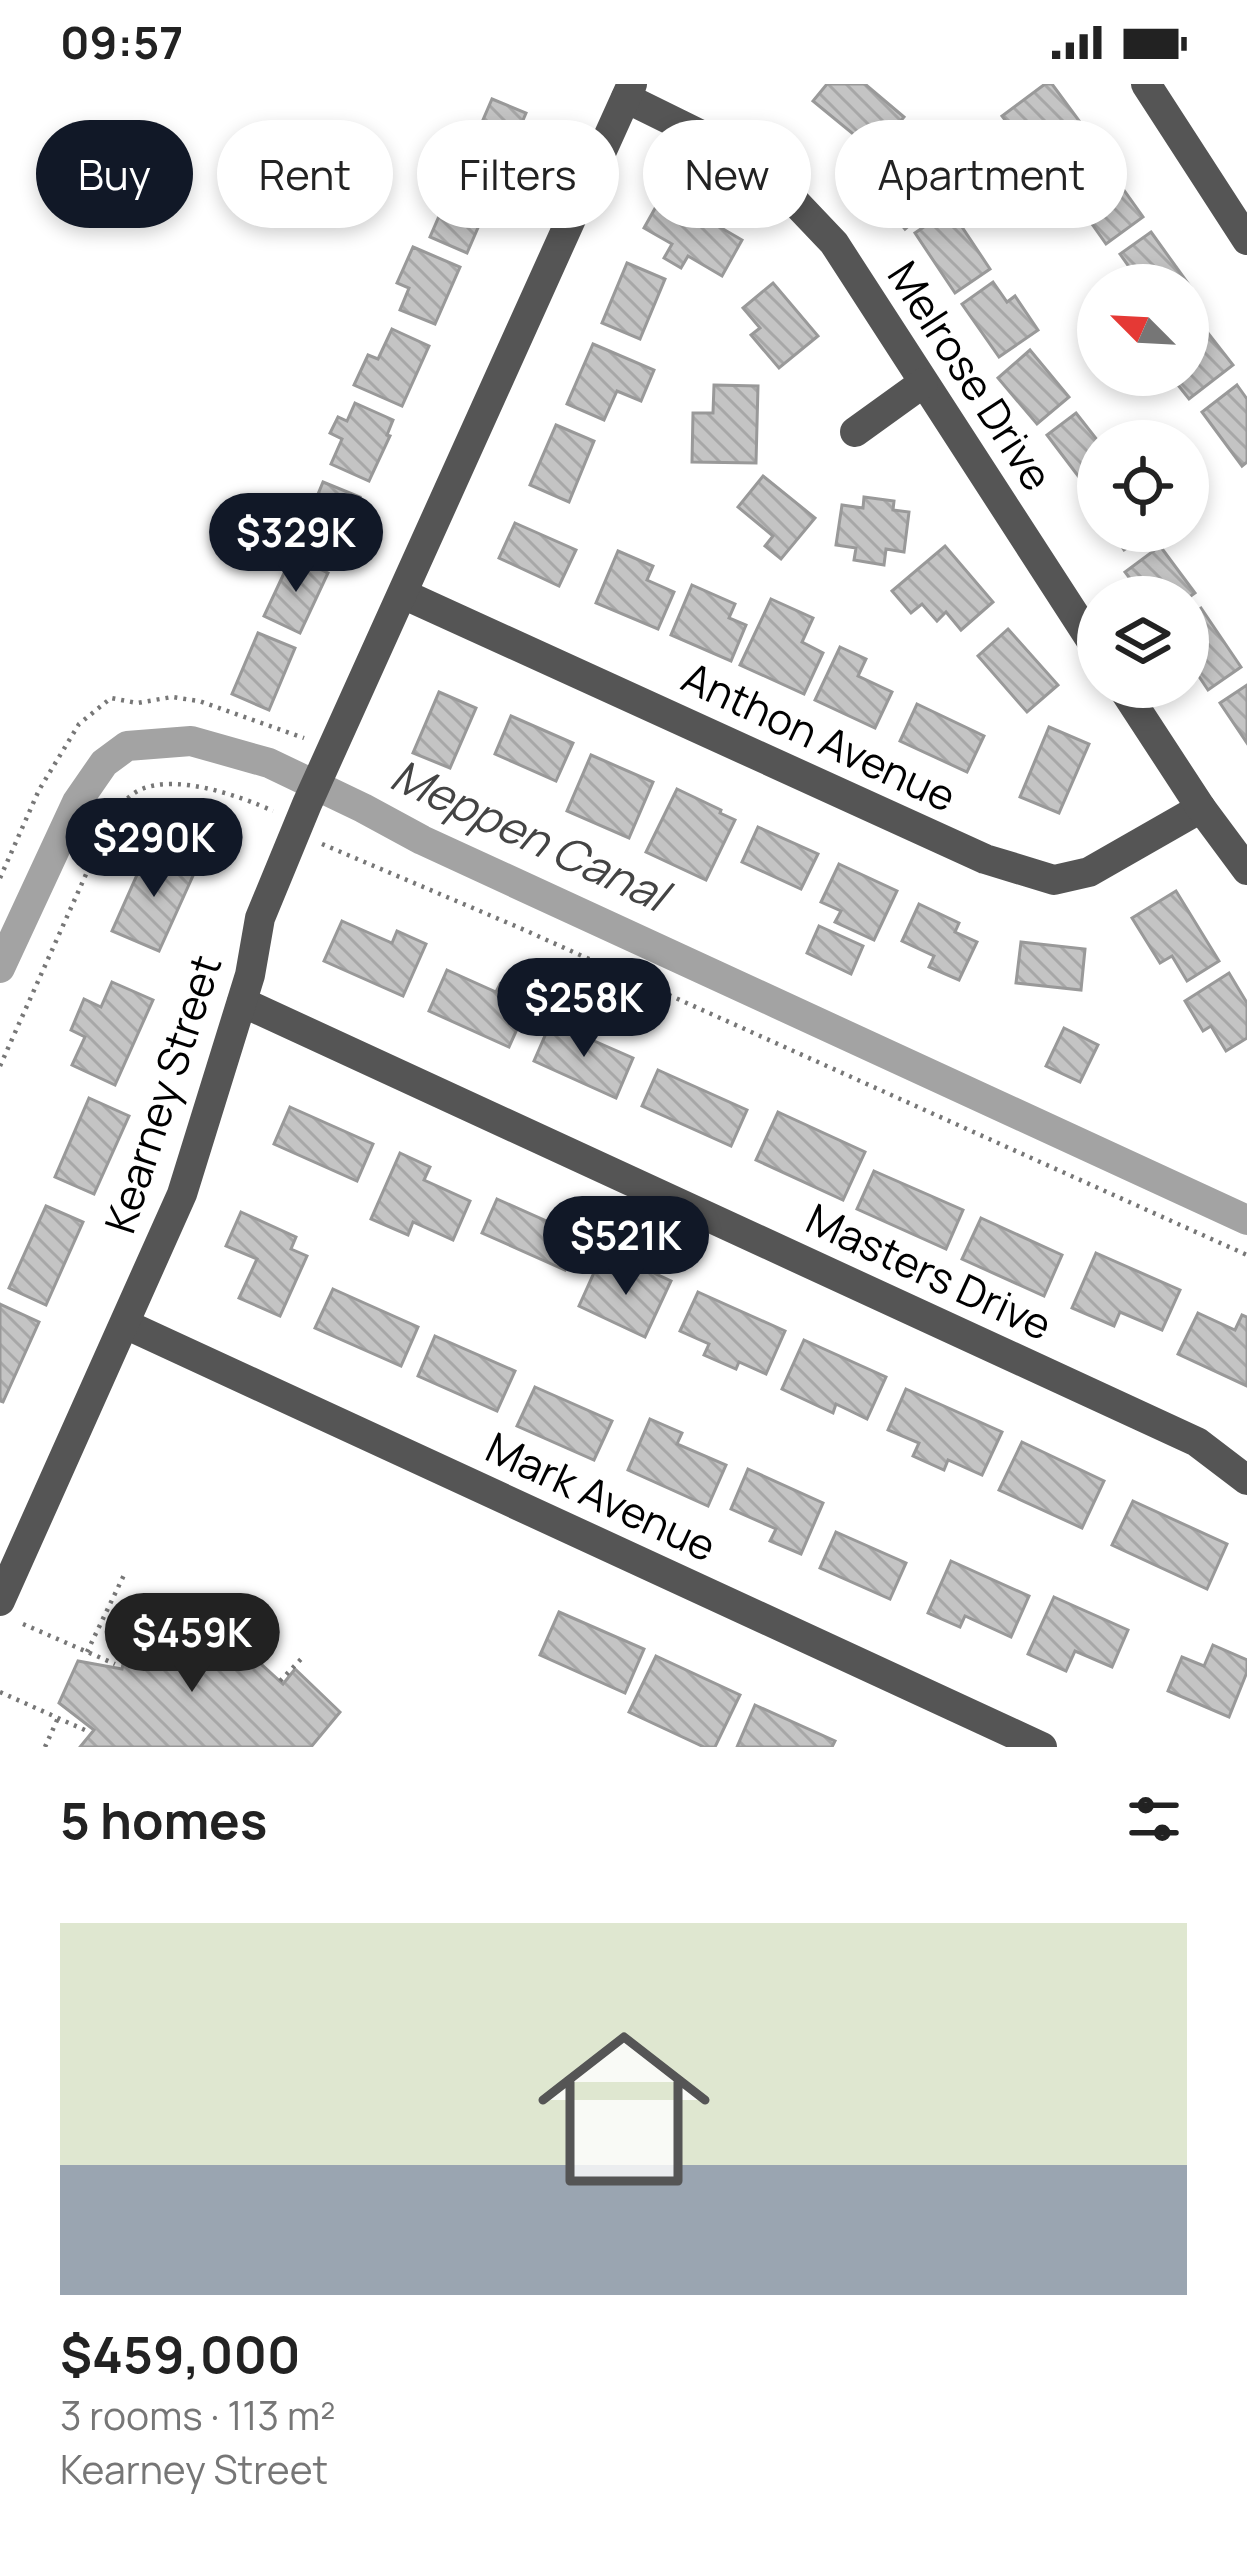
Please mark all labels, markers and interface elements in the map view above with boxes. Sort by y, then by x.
text: 09:57 [60,11,183,73]
chip: Buy [36,120,193,228]
chip: Rent [217,120,393,228]
chip: Filters [417,120,619,228]
chip: New [643,120,811,228]
chip: Apartment [835,120,1127,228]
street label: Melrose Drive [875,250,1067,501]
north arrow [1077,264,1209,396]
map controls [1077,264,1209,708]
button: locate [1077,420,1209,552]
pin: $329K [212,493,380,595]
text: $329K [236,505,356,559]
button: layers [1077,576,1209,708]
street label: Anthon Avenue [673,647,966,825]
water label: Meppen Canal [381,743,682,927]
pin: $290K [70,798,238,900]
text: $290K [93,810,215,864]
street label: Kearney Street [90,947,234,1240]
pin: $258K [500,958,668,1060]
text: $258K [524,970,644,1024]
street label: Masters Drive [797,1189,1061,1353]
pin: $521K [542,1196,710,1298]
text: $521K [570,1208,682,1262]
street label: Mark Avenue [477,1418,726,1575]
pin: $459K [108,1593,276,1695]
text: $459K [132,1605,252,1659]
text: 5 homes [60,1785,267,1854]
icon: filters [1121,1786,1187,1852]
icon: home [516,2001,732,2217]
text: $459,000 [60,2319,301,2388]
text: 3 rooms · 113 m² [60,2388,336,2442]
text: Kearney Street [60,2442,328,2496]

